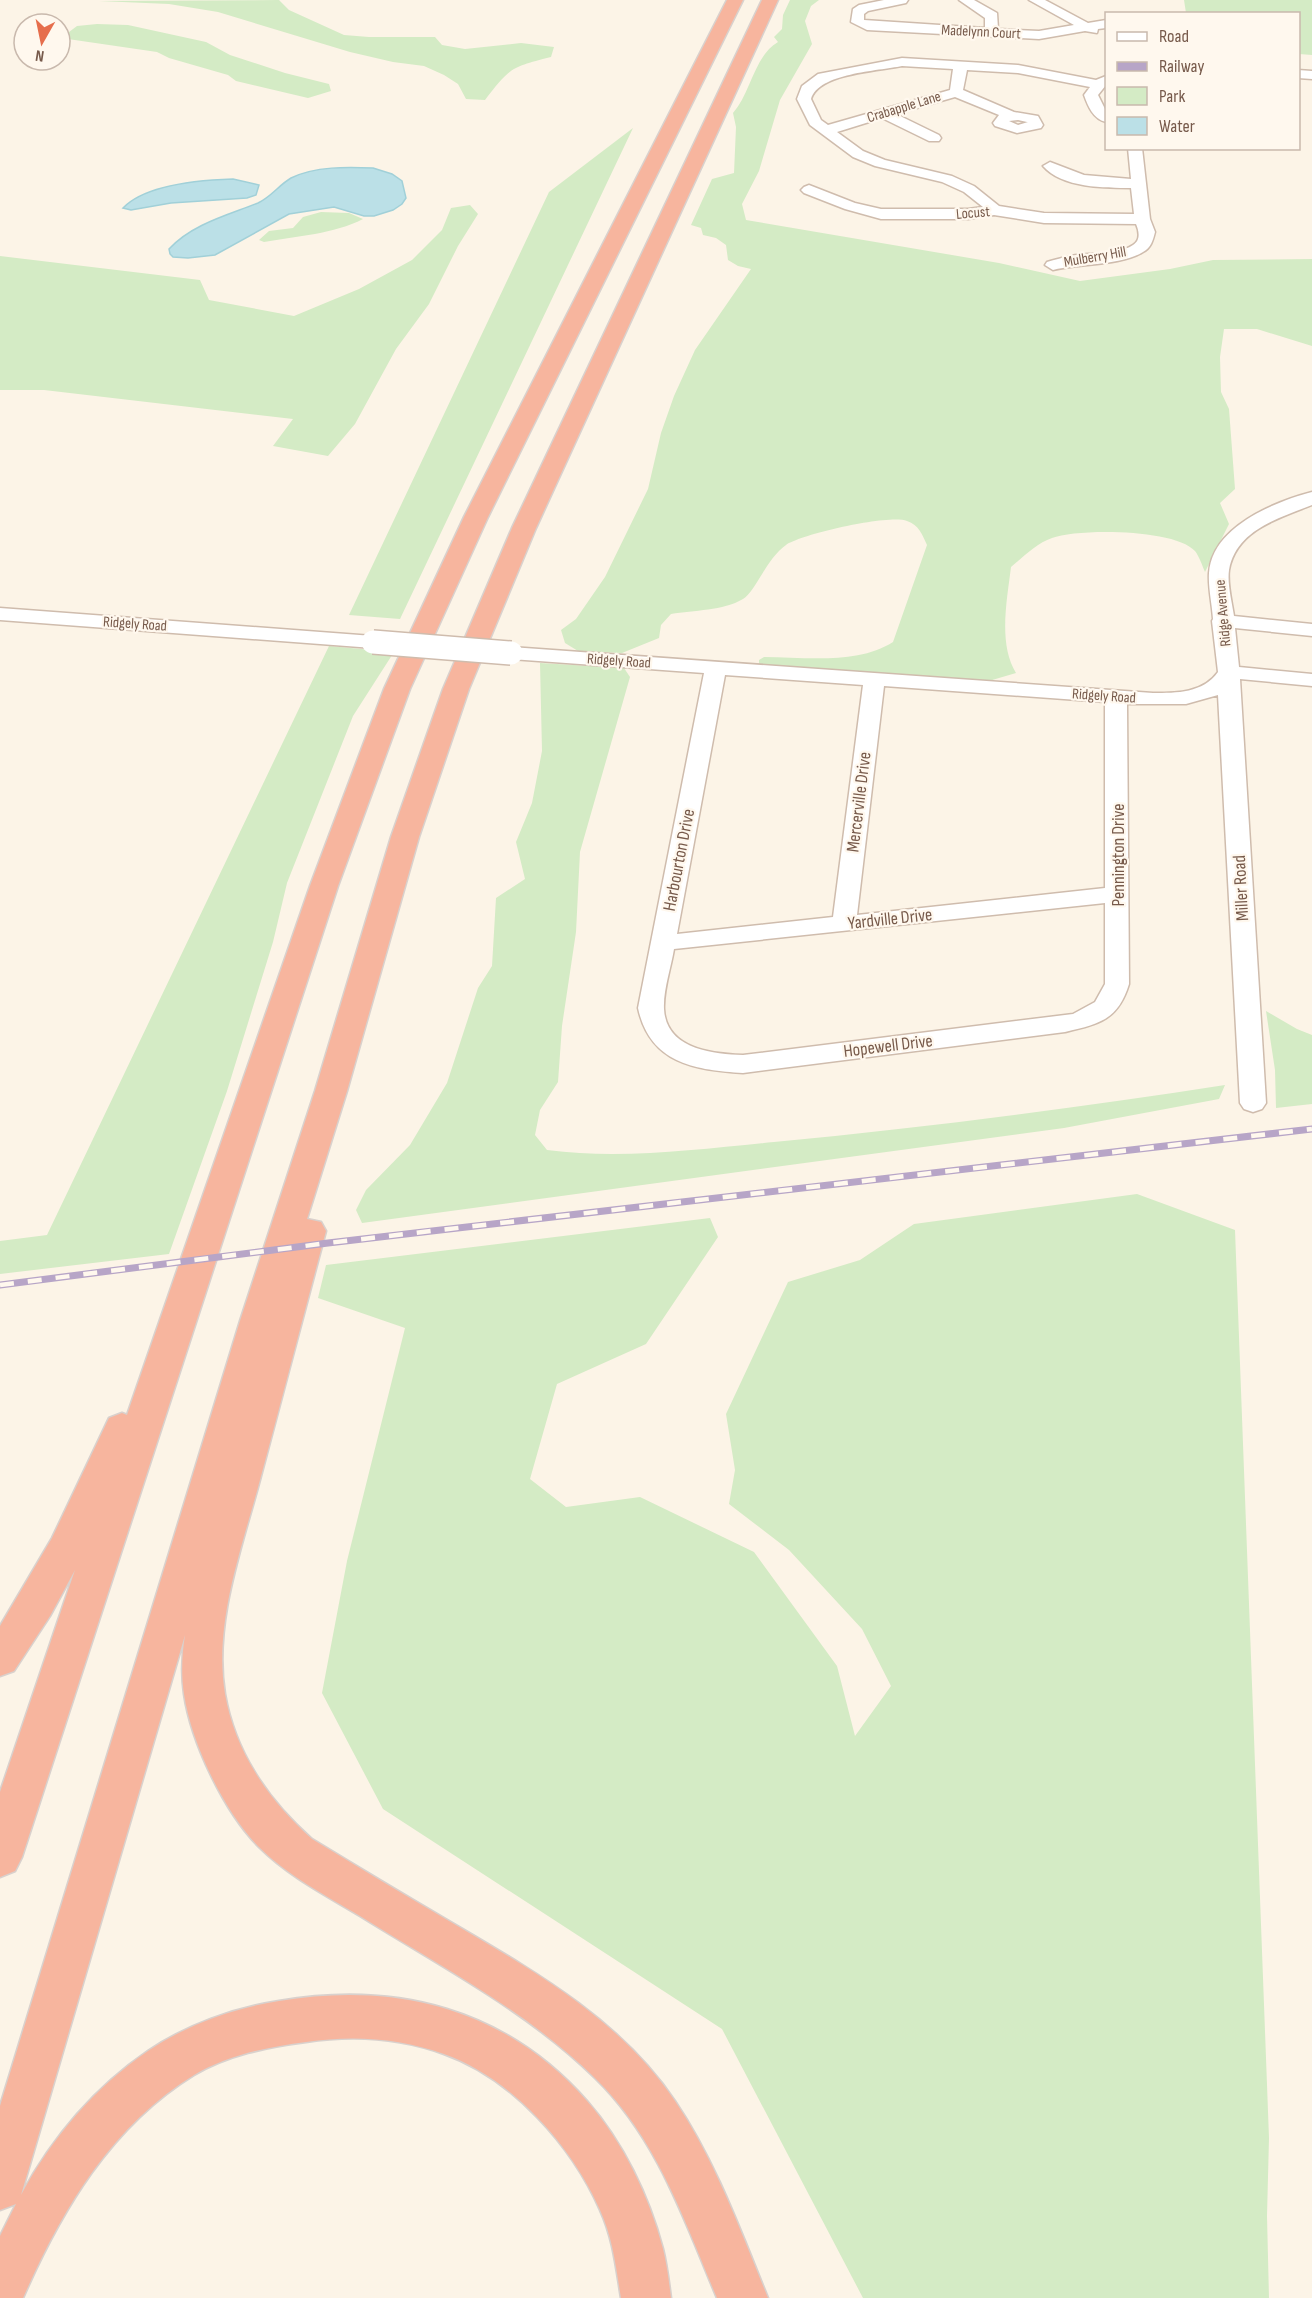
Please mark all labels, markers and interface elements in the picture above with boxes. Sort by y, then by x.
north arrow [12,12,72,72]
legend [1105,12,1300,150]
street label: Madelynn Court [941,20,1022,44]
text: Road [1159,26,1189,47]
text: N [34,45,46,65]
text: Railway [1159,56,1204,77]
text: Park [1159,86,1185,107]
street label: Crabapple Lane [865,87,943,127]
text: Water [1159,116,1195,137]
street label: Locust [955,202,991,224]
street label: Mulberry Hill [1062,242,1128,272]
street label: Ridge Avenue [1211,579,1235,647]
street label: Ridgely Road [102,612,168,636]
street label: Ridgely Road [586,649,652,673]
street label: Ridgely Road [1071,684,1137,708]
street label: Mercerville Drive [842,751,876,853]
street label: Pennington Drive [1108,803,1129,907]
street label: Harbourton Drive [659,807,699,913]
street label: Miller Road [1229,854,1253,922]
street label: Yardville Drive [847,904,933,934]
street label: Hopewell Drive [842,1030,934,1062]

